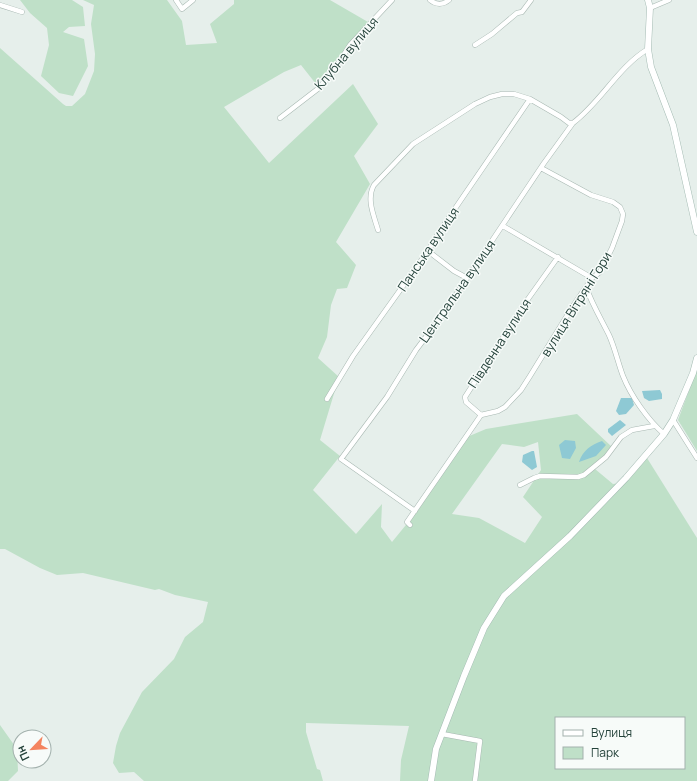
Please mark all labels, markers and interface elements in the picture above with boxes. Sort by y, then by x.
street label: Клубна вулиця [310,13,382,93]
street label: Панська вулиця [393,203,463,295]
street label: Центральна вулиця [415,236,499,346]
street label: вулиця Вітряні Гори [536,248,616,360]
street label: Південна вулиця [463,295,535,391]
legend [555,717,685,769]
text: Вулиця [591,724,632,741]
north arrow [12,729,52,769]
text: Пн [12,743,32,763]
text: Парк [591,744,620,761]

